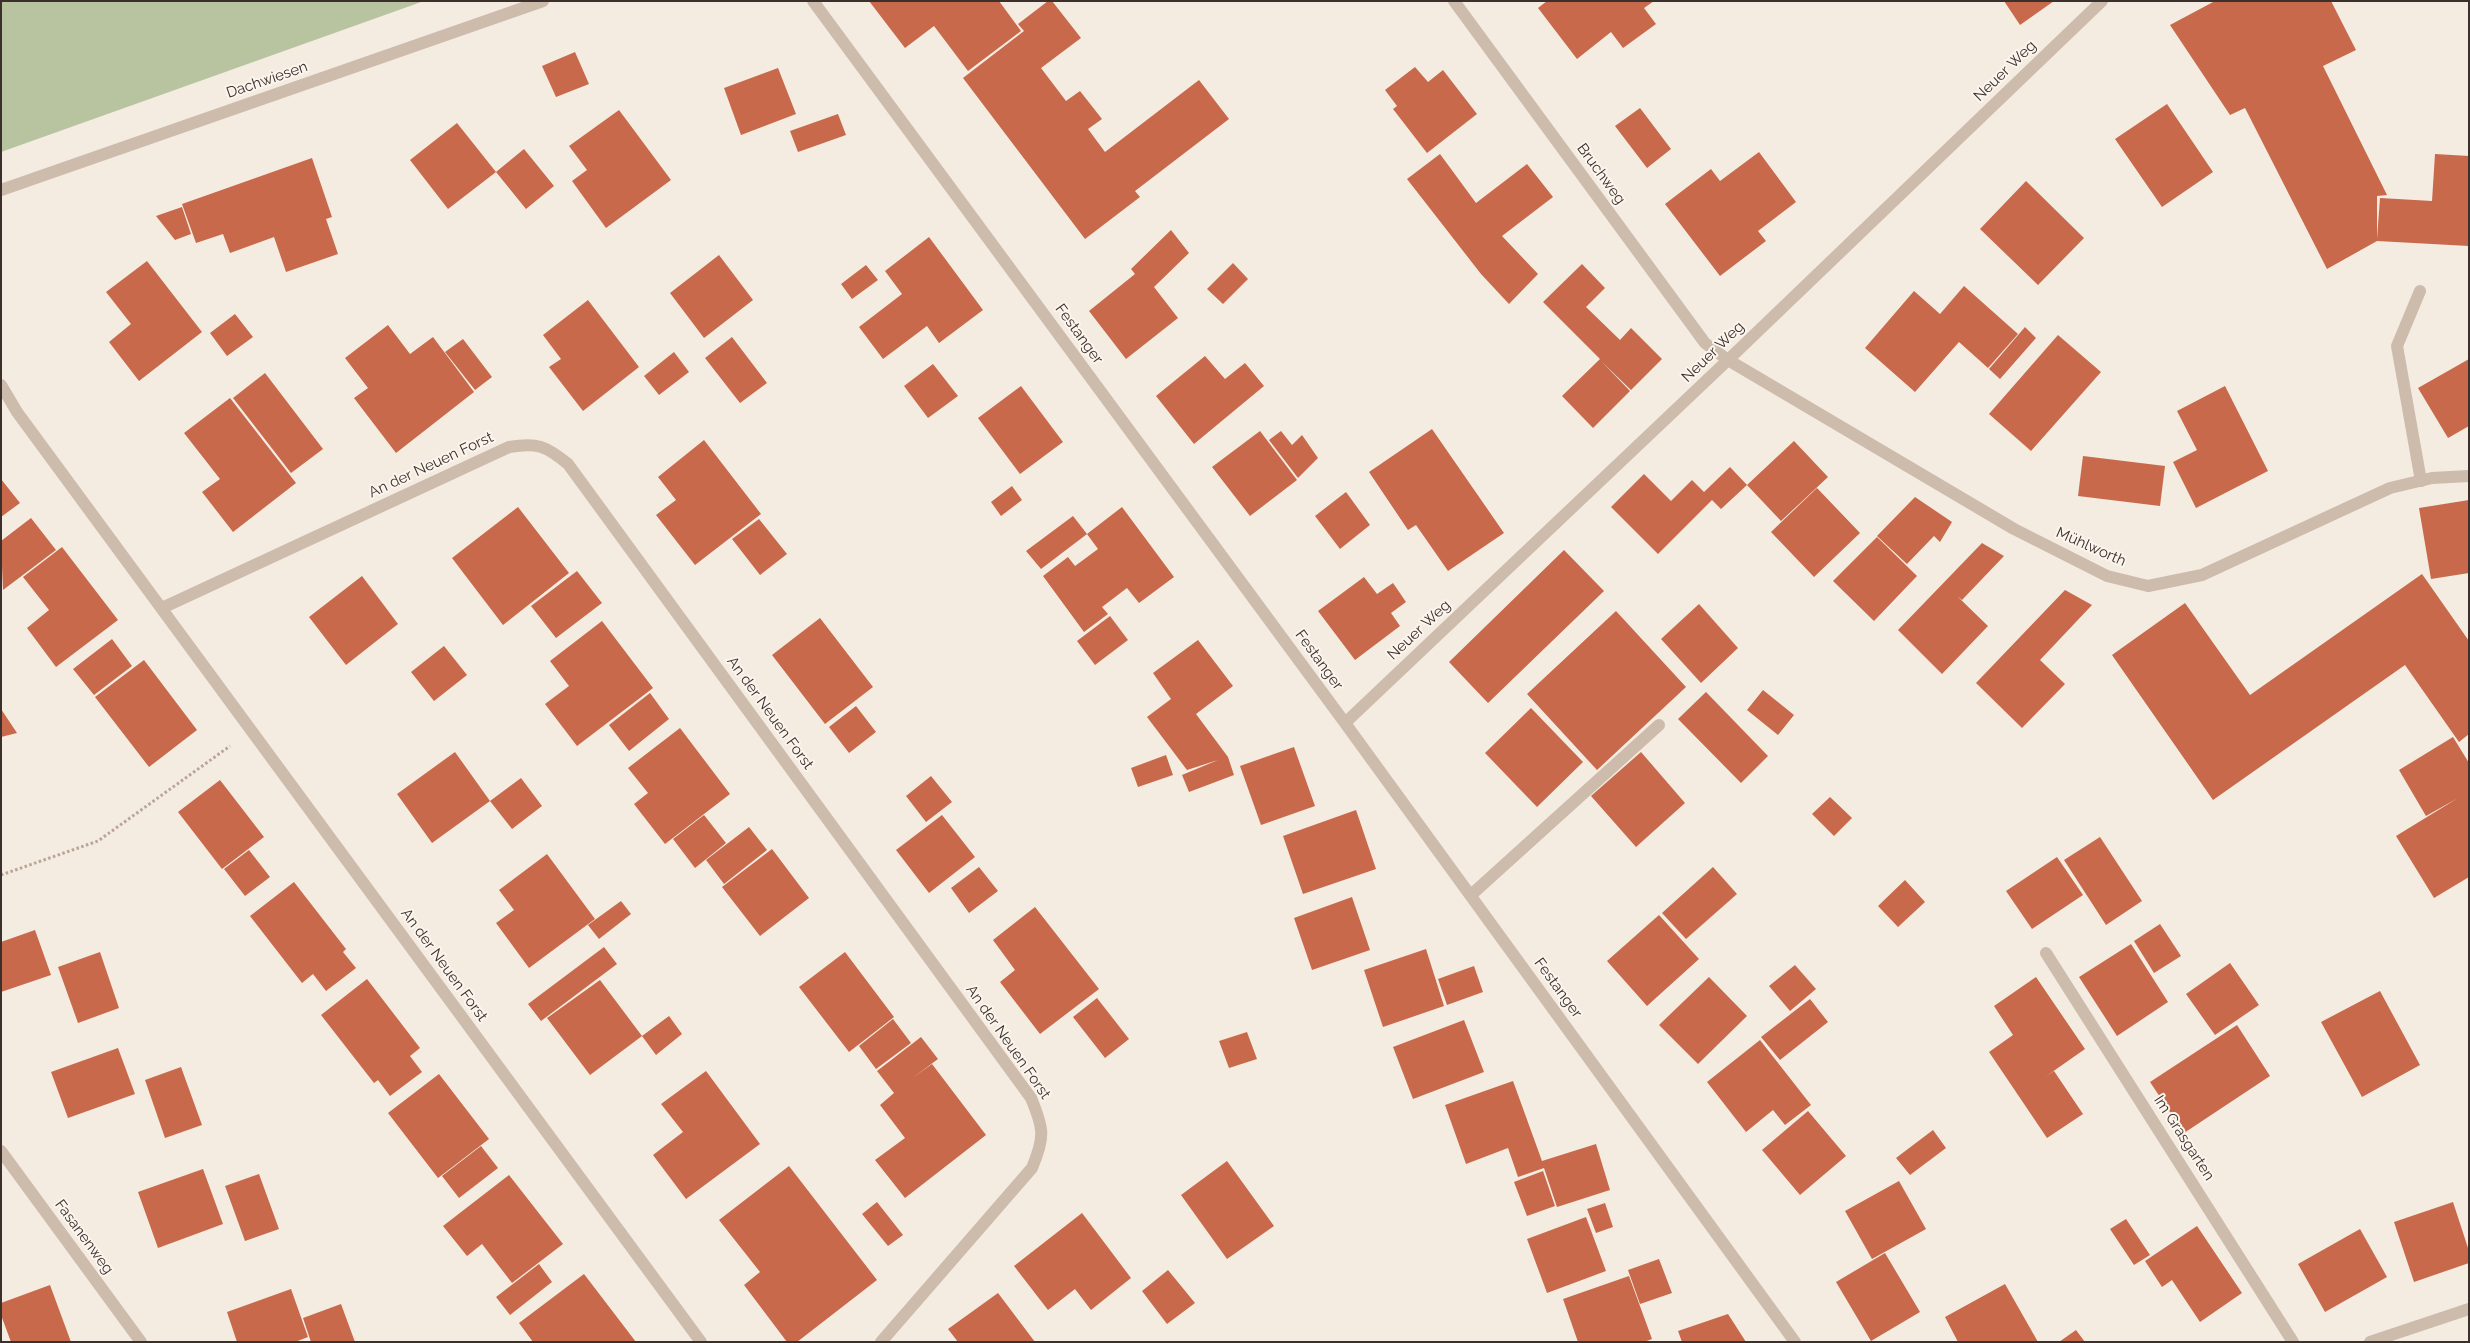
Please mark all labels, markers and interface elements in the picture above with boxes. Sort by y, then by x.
street label: Neuer Weg [1970,37,2040,105]
street label: Dachwiesen [224,58,310,102]
street label: Bruchweg [1573,140,1629,208]
street label: Festanger [1051,301,1107,367]
street label: Neuer Weg [1678,318,1748,386]
street label: An der Neuen Forst [366,428,496,502]
street label: Mühlworth [2053,524,2129,570]
street label: Neuer Weg [1384,596,1454,664]
street label: Festanger [1291,627,1347,693]
street label: An der Neuen Forst [723,653,817,773]
street label: An der Neuen Forst [397,905,491,1025]
street label: Festanger [1530,955,1586,1021]
street label: An der Neuen Forst [962,981,1054,1103]
street label: Im Grasgarten [2150,1092,2218,1184]
street label: Fasanenweg [51,1196,117,1278]

